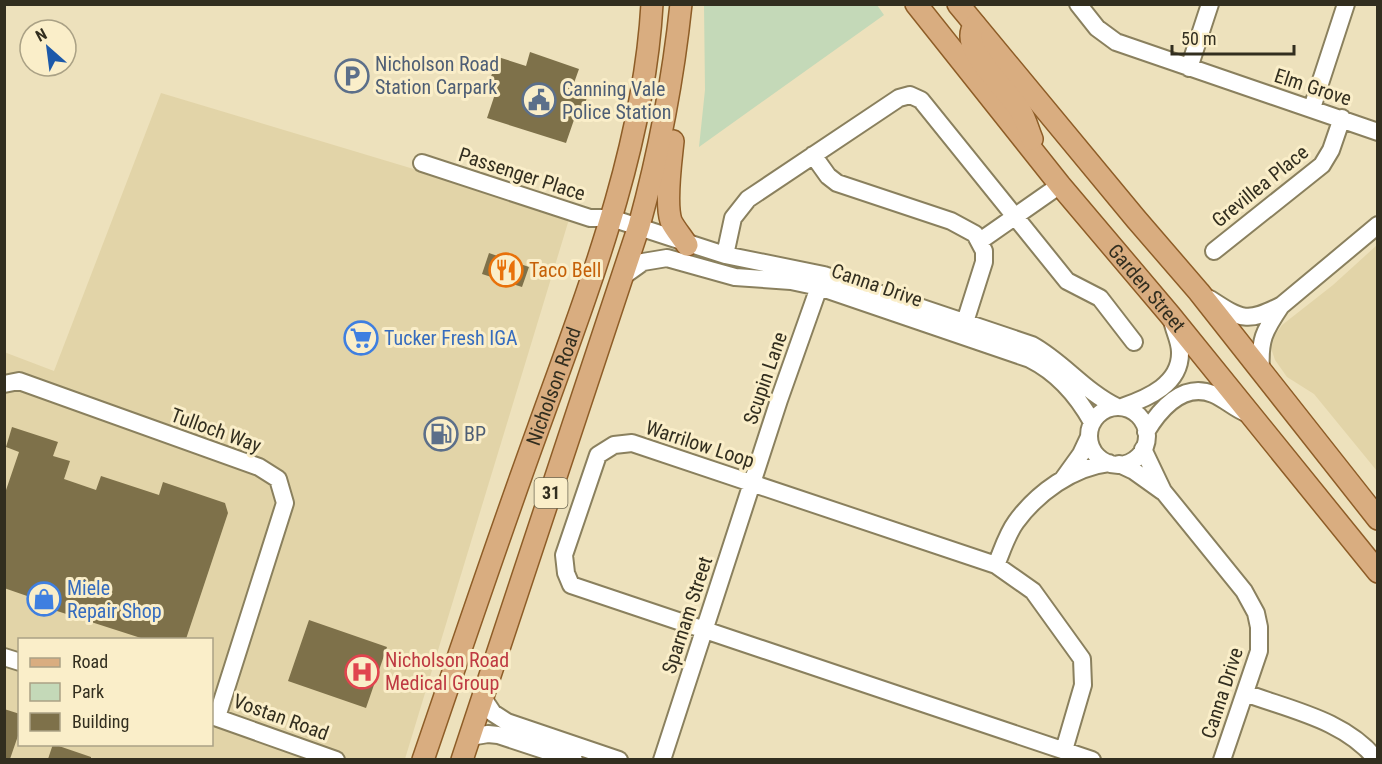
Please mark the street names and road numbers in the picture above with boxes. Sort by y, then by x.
street label: Elm Grove [1271,63,1355,111]
street label: Grevillea Place [1207,140,1313,232]
street label: Passenger Place [456,142,588,206]
street label: Garden Street [1103,239,1191,337]
street label: Canna Drive [828,258,926,312]
street label: Nicholson Road [521,324,586,449]
street label: Scupin Lane [738,329,792,427]
street label: Tulloch Way [167,403,265,457]
street label: Warrilow Loop [643,415,757,473]
road number: 31 [534,478,568,508]
street label: Sparnam Street [657,553,717,677]
street label: Canna Drive [1196,644,1248,742]
street label: Vostan Road [230,689,332,745]

